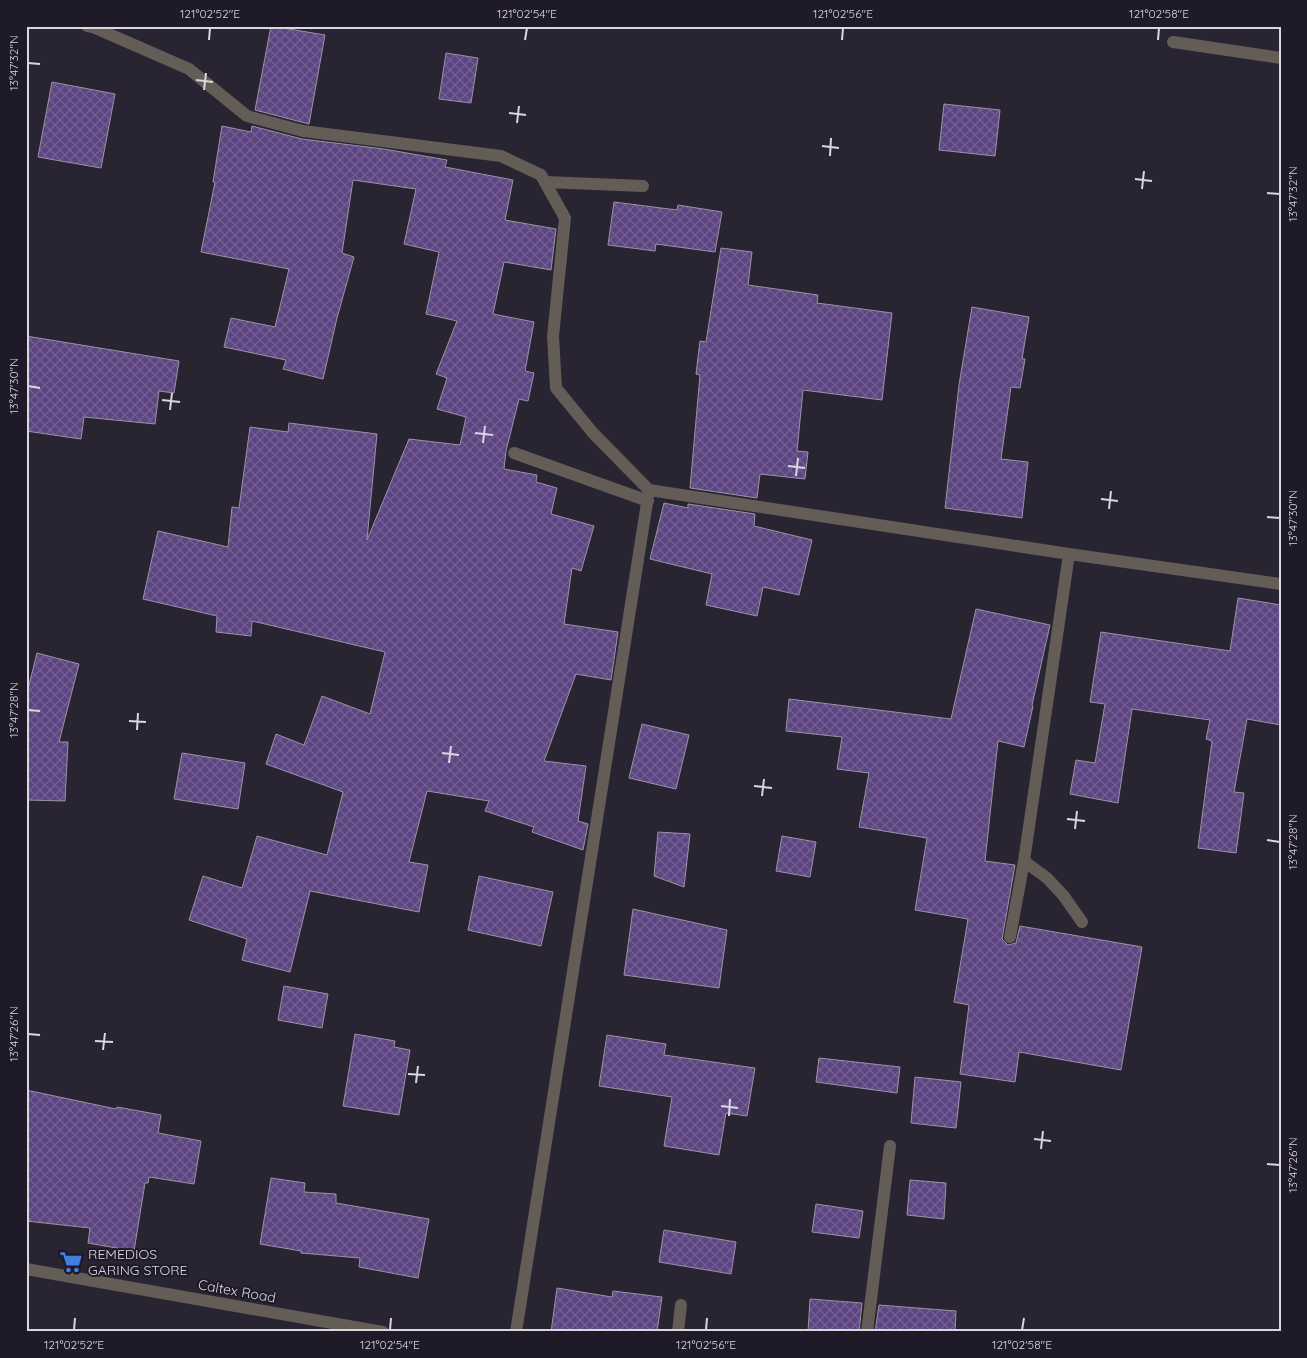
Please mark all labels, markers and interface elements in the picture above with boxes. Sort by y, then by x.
text: 121°02'52"E [180,6,240,21]
text: 121°02'54"E [497,6,557,21]
text: 121°02'56"E [813,6,873,21]
text: 121°02'58"E [1129,6,1189,21]
text: 13°47'32"N [6,35,21,91]
text: 13°47'32"N [1285,166,1300,222]
text: 13°47'30"N [6,358,21,414]
text: 13°47'30"N [1285,490,1300,546]
text: 13°47'28"N [6,682,21,738]
text: 13°47'28"N [1285,814,1300,870]
text: 13°47'26"N [6,1006,21,1062]
text: 13°47'26"N [1285,1137,1300,1193]
place label: REMEDIOS GARING STORE [88,1245,188,1279]
supermarket icon: REMEDIOS GARING STORE [58,1249,84,1275]
street label: Caltex Road [197,1275,277,1307]
text: 121°02'52"E [44,1337,104,1352]
text: 121°02'54"E [360,1337,420,1352]
text: 121°02'56"E [676,1337,736,1352]
text: 121°02'58"E [992,1337,1052,1352]

